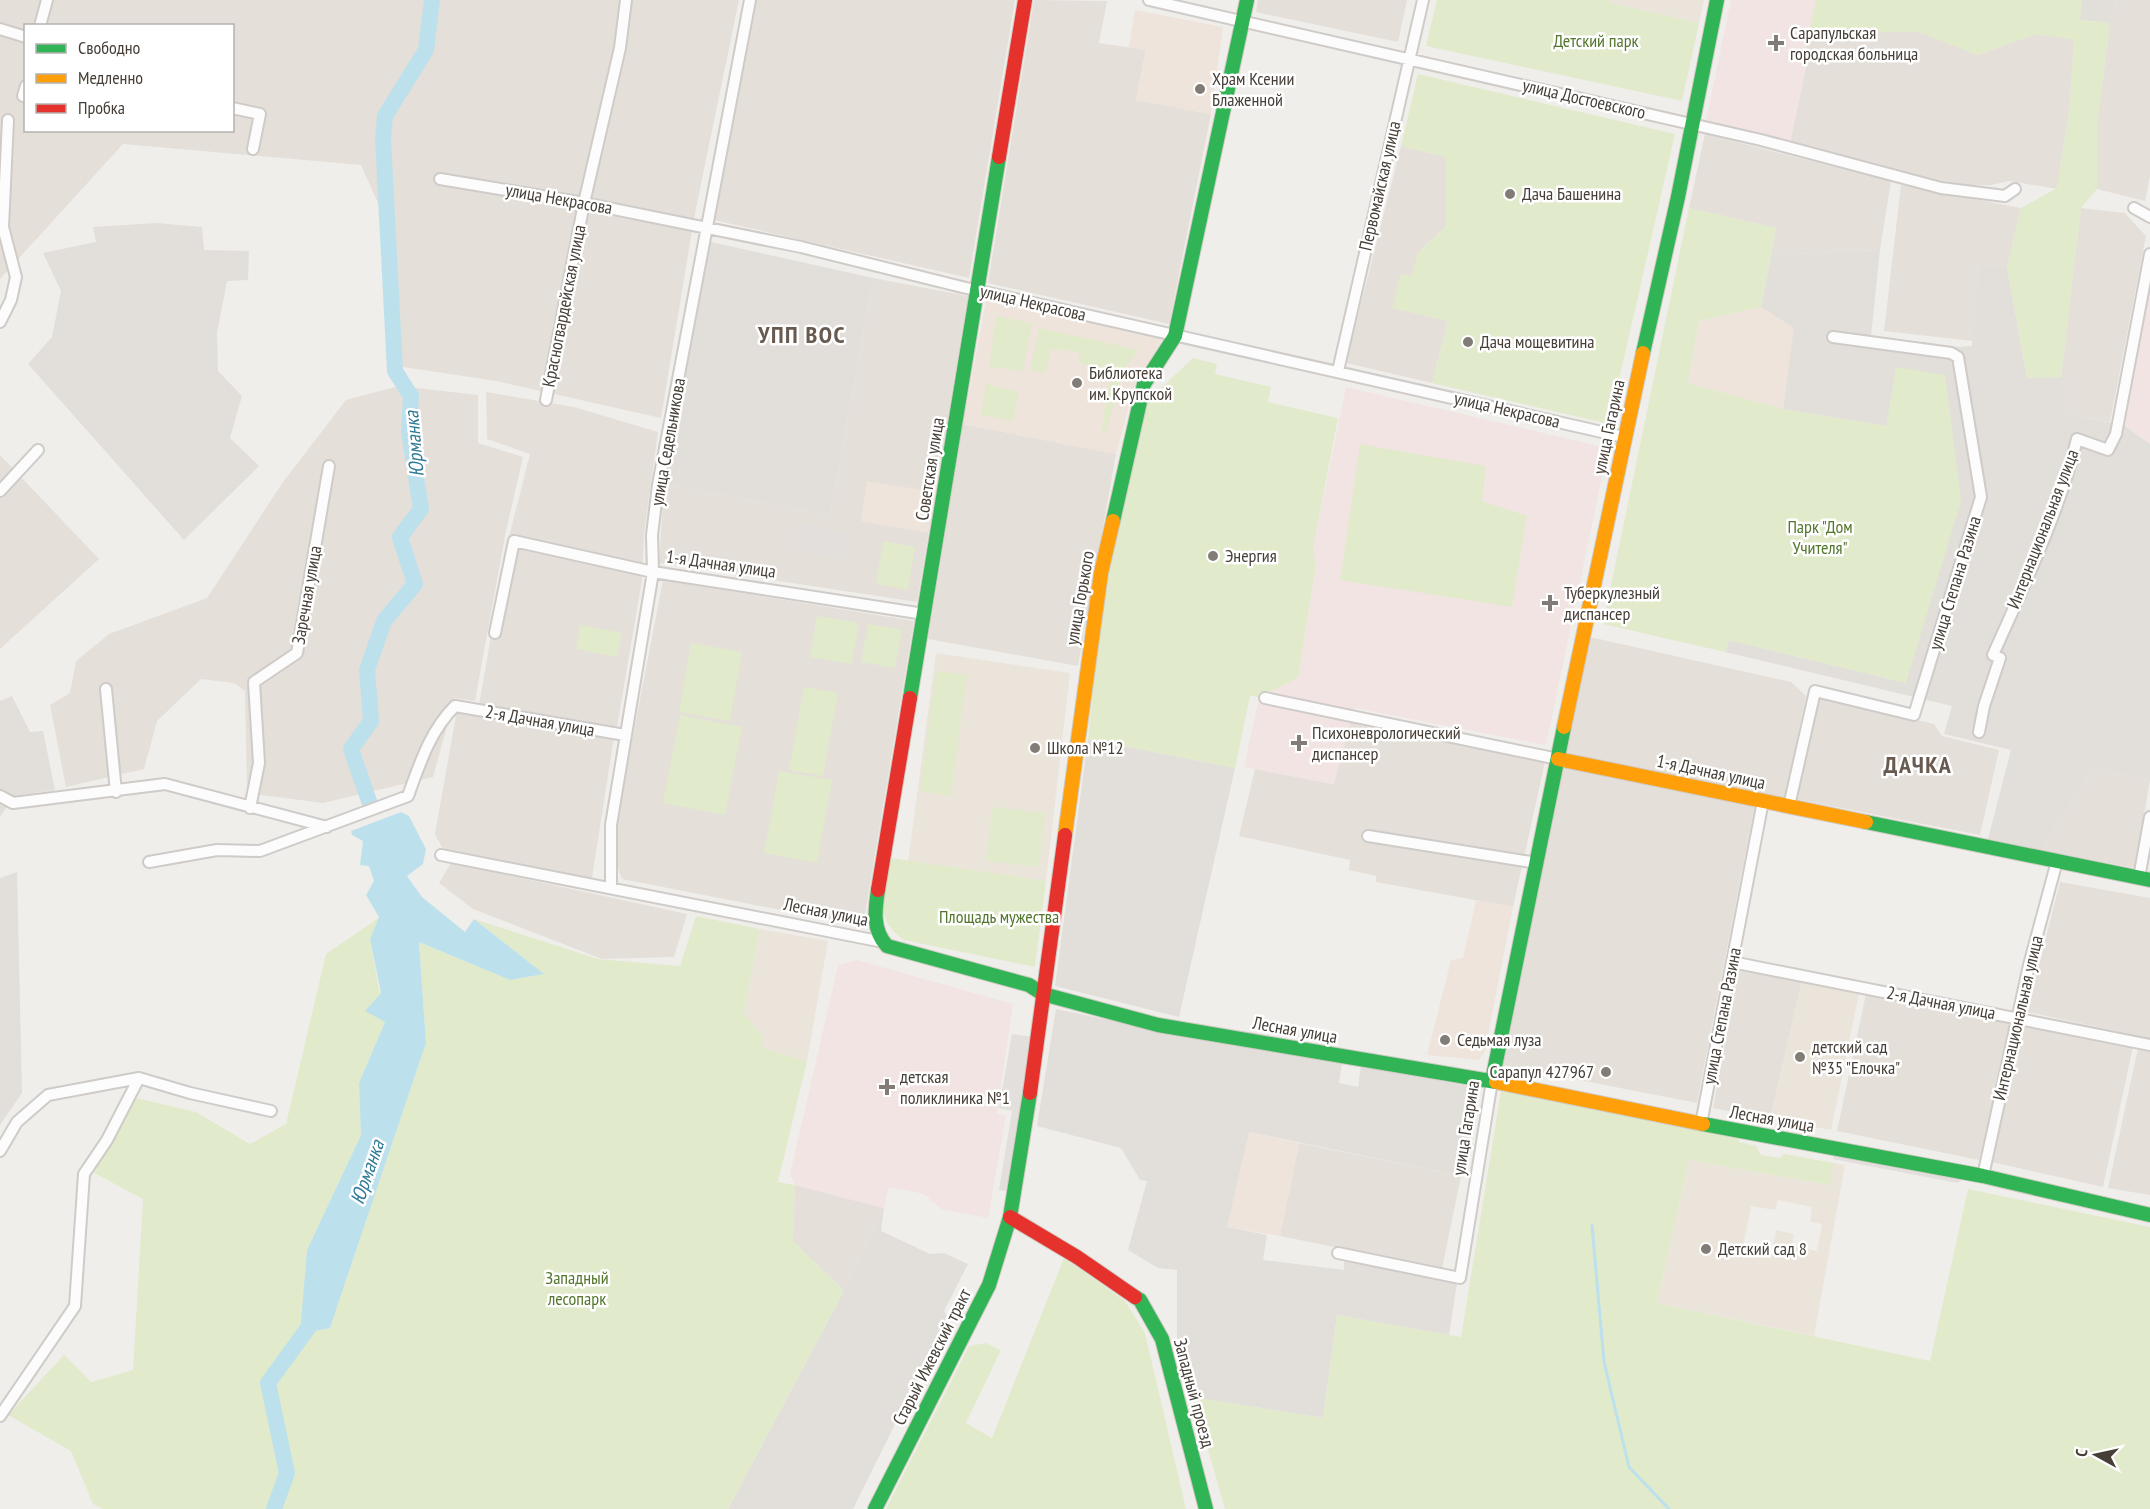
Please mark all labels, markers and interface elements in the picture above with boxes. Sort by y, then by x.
place label: Сарапульская городская больница [1790,21,1918,65]
legend [24,24,234,132]
park label: Детский парк [1553,29,1639,52]
marker: Сарапульская городская больница [1767,34,1785,52]
text: Свободно [78,36,141,59]
text: Медленно [78,66,143,89]
place label: Храм Ксении Блаженной [1212,67,1294,111]
street label: улица Достоевского [1520,73,1648,124]
marker: Храм Ксении Блаженной [1193,82,1207,96]
text: Пробка [78,96,125,119]
street label: Первомайская улица [1353,119,1406,253]
street label: улица Некрасова [504,178,614,219]
place label: Дача Башенина [1522,182,1621,205]
marker: Дача Башенина [1503,187,1517,201]
street label: Красногвардейская улица [536,223,591,389]
street label: улица Некрасова [978,279,1088,326]
district label: УПП ВОС [757,319,846,350]
place label: Дача мощевитина [1480,330,1595,353]
marker: Дача мощевитина [1461,335,1475,349]
place label: Библиотека им. Крупской [1089,361,1172,405]
street label: улица Седельникова [645,376,690,508]
marker: Библиотека им. Крупской [1070,376,1084,390]
street label: улица Гагарина [1587,378,1630,476]
street label: улица Некрасова [1452,386,1562,433]
water label: Юрманка [398,409,430,478]
street label: Советская улица [910,416,949,522]
street label: Интернациональная улица [2002,446,2084,612]
street label: улица Степана Разина [1923,513,1986,653]
park label: Парк "Дом Учителя" [1787,515,1853,559]
street label: Заречная улица [286,544,327,646]
street label: 1-я Дачная улица [665,544,777,583]
place label: Энергия [1225,544,1277,567]
street label: улица Горького [1060,549,1099,647]
marker: Энергия [1206,549,1220,563]
place label: Туберкулезный диспансер [1564,581,1660,625]
marker: Туберкулезный диспансер [1541,594,1559,612]
street label: 2-я Дачная улица [484,700,596,741]
place label: Психоневрологический диспансер [1312,721,1461,765]
marker: Психоневрологический диспансер [1290,734,1308,752]
place label: Школа №12 [1047,736,1124,759]
marker: Школа №12 [1028,741,1042,755]
street label: 1-я Дачная улица [1655,749,1768,794]
district label: ДАЧКА [1884,749,1952,780]
street label: Лесная улица [781,892,870,931]
park label: Площадь мужества [939,905,1059,928]
street label: Интернациональная улица [1987,933,2048,1103]
street label: улица Степана Разина [1697,946,1746,1086]
street label: 2-я Дачная улица [1885,981,1998,1024]
street label: Лесная улица [1250,1011,1339,1048]
place label: Седьмая луза [1457,1028,1542,1051]
marker: Седьмая луза [1438,1033,1452,1047]
place label: детский сад №35 "Елочка" [1812,1035,1900,1079]
marker: детский сад №35 "Елочка" [1793,1050,1807,1064]
place label: Сарапул 427967 [1490,1060,1594,1083]
place label: детская поликлиника №1 [900,1065,1010,1109]
marker: Сарапул 427967 [1599,1065,1613,1079]
marker: детская поликлиника №1 [878,1078,896,1096]
street label: улица Гагарина [1447,1079,1484,1177]
street label: Лесная улица [1727,1100,1816,1137]
water label: Юрманка [344,1136,390,1207]
place label: Детский сад 8 [1718,1237,1807,1260]
marker: Детский сад 8 [1699,1242,1713,1256]
park label: Западный лесопарк [545,1266,609,1310]
street label: Старый Ижевский тракт [887,1284,976,1429]
street label: Западный проезд [1169,1336,1220,1450]
north arrow [2066,1425,2126,1485]
text: С [2071,1447,2092,1458]

